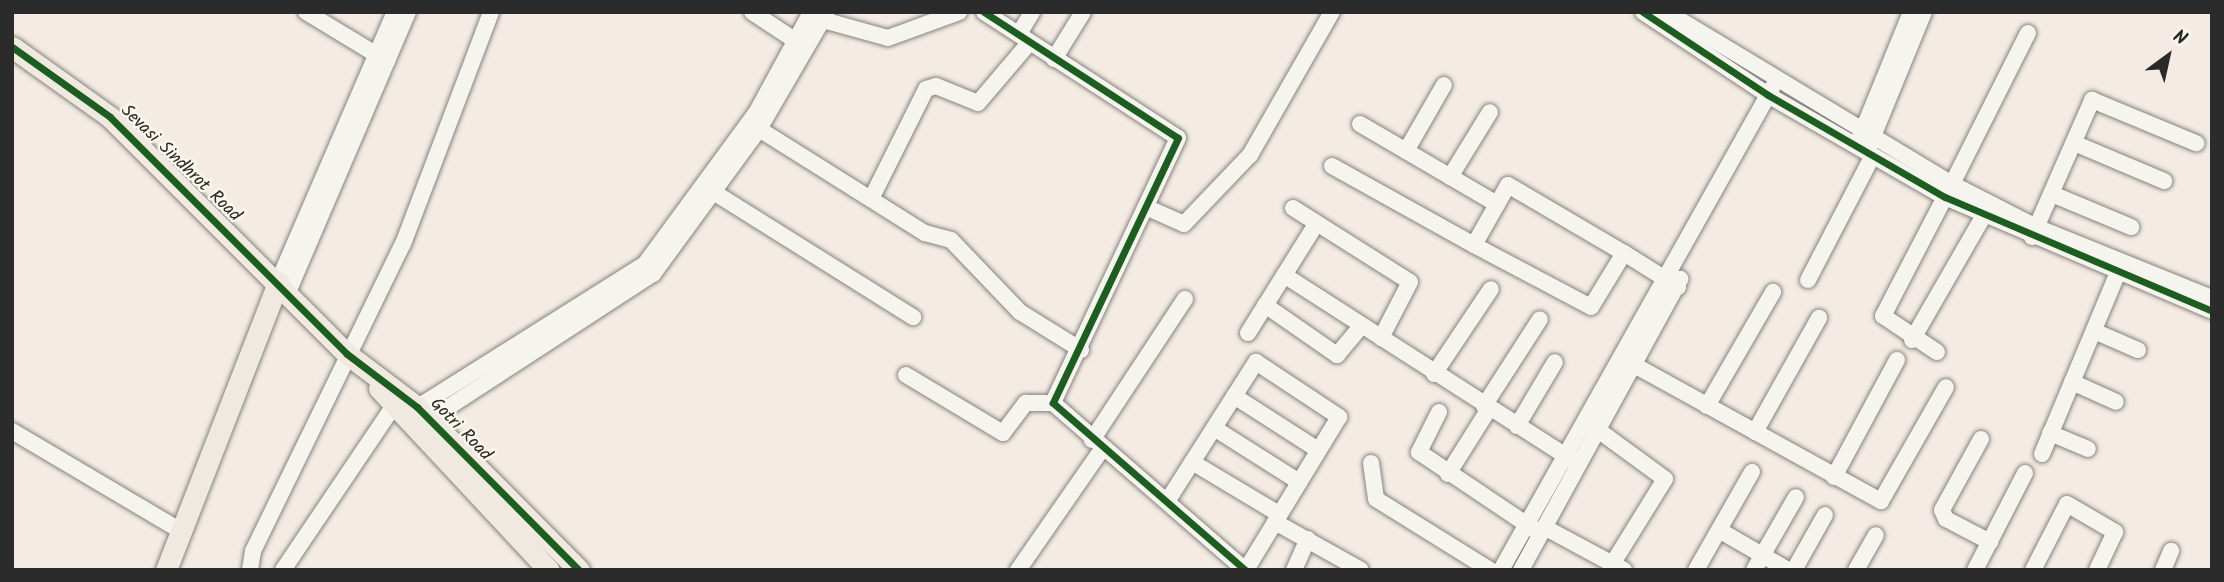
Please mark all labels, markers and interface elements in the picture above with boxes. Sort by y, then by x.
north arrow [2133,21,2203,91]
text: N [2166,23,2193,54]
street label: Sevasi Sindhrot Road [115,101,245,227]
street label: Gotri Road [425,394,495,466]

